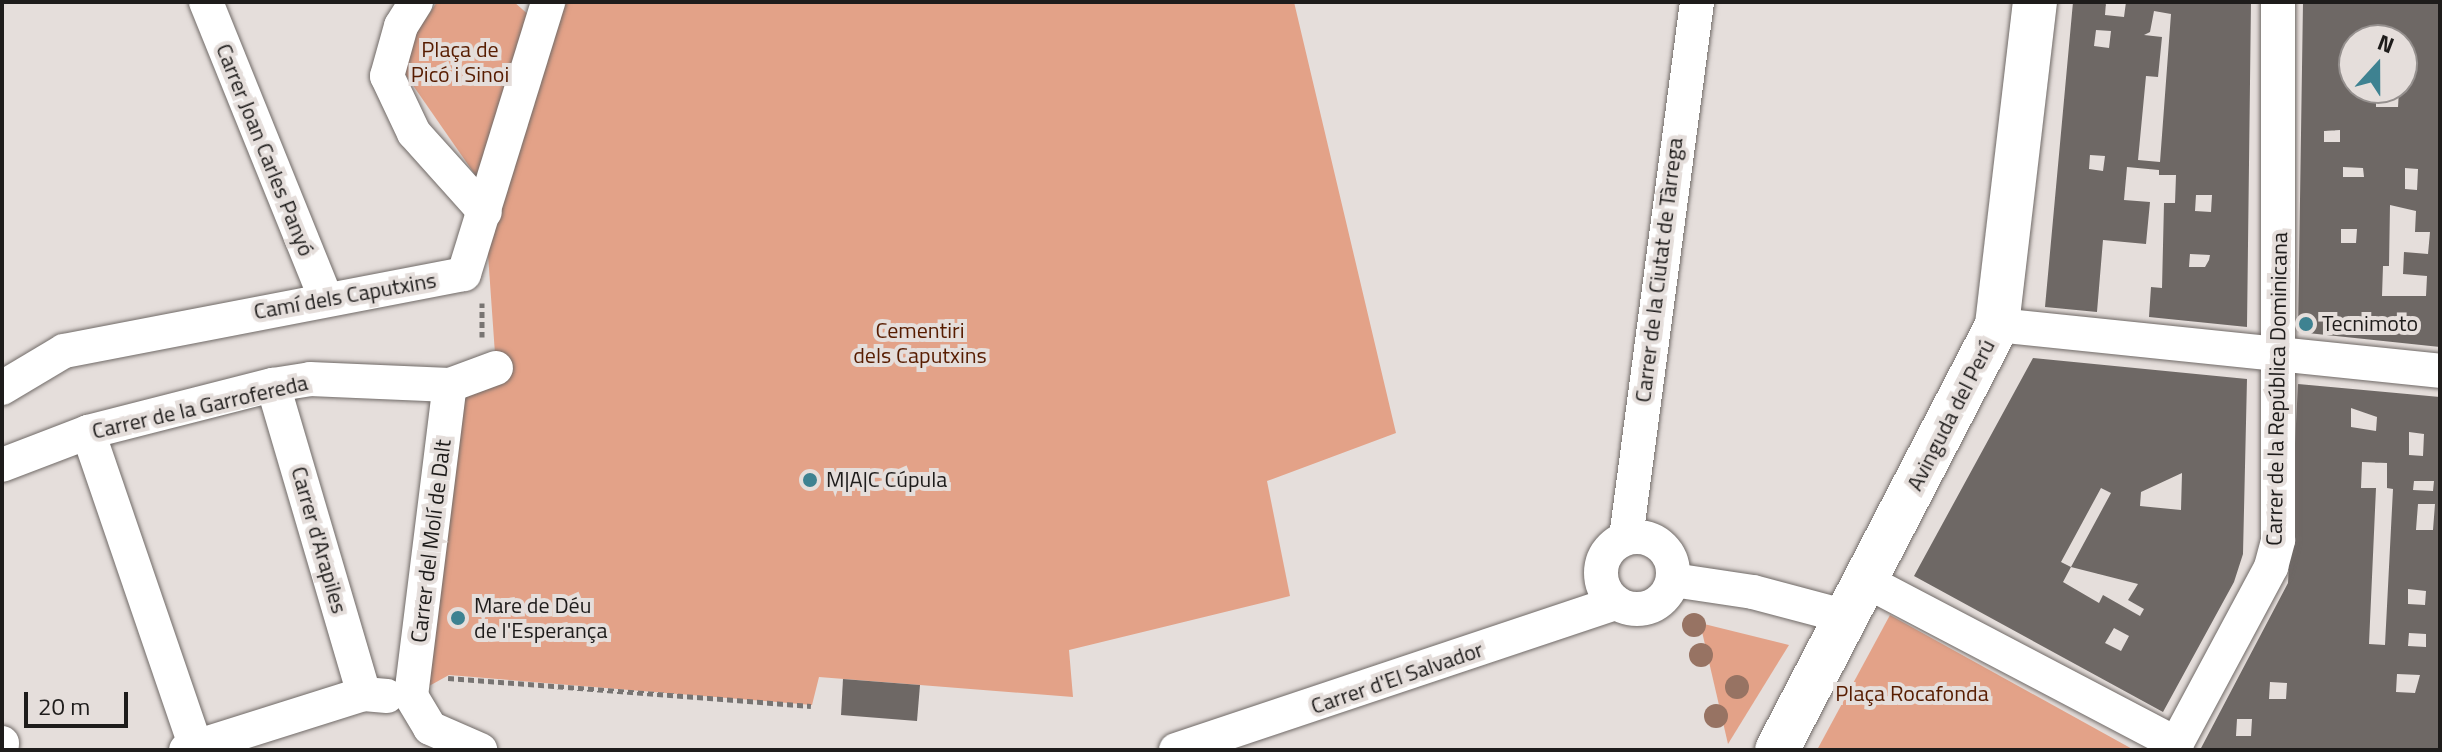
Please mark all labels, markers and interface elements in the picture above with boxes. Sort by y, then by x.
north arrow [2338,24,2418,104]
text: N [2373,25,2399,62]
park label: Plaça de Picó i Sinoi [411,36,509,88]
street label: Carrer Joan Carles Panyó [210,40,320,260]
street label: Carrer de la Ciutat de Tàrrega [1630,136,1688,404]
street label: Carrer de la República Dominicana [2261,232,2293,546]
street label: Camí dels Caputxins [252,267,438,325]
place label: Tecnimoto [2322,311,2418,337]
marker: Tecnimoto [2297,315,2315,333]
park label: Cementiri dels Caputxins [853,317,987,368]
street label: Avinguda del Perú [1901,335,2001,495]
street label: Carrer de la Garrofereda [90,369,310,445]
street label: Carrer del Molí de Dalt [405,438,457,644]
street label: Carrer d'Arapiles [285,464,353,616]
place label: M|A|C Cúpula [826,467,947,493]
marker: M|A|C Cúpula [801,471,819,489]
place label: Mare de Déu de l'Esperança [474,592,607,644]
marker: Mare de Déu de l'Esperança [449,609,467,627]
street label: Carrer d'El Salvador [1308,636,1486,720]
scale bar [28,676,132,726]
park label: Plaça Rocafonda [1835,681,1989,707]
text: 20 m [38,688,90,724]

